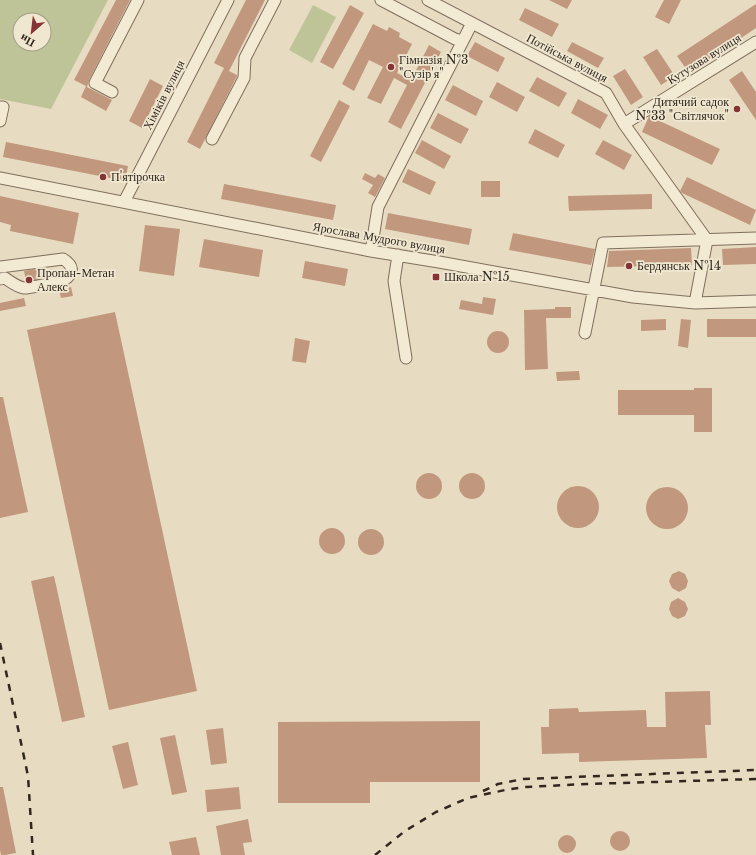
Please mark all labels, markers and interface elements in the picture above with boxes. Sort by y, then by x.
north arrow [12,12,52,52]
street label: Потійська вулиця [524,30,611,85]
street label: Кутузова вулиця [664,30,744,87]
text: Пн [17,31,37,51]
place label: Гімназія №3 "Сузір'я" [399,52,468,81]
street label: Хіміків вулиця [140,57,188,132]
marker: Гімназія №3 "Сузір'я" [386,62,396,72]
place label: Дитячий садок №33 "Світлячок" [635,94,729,123]
marker: Дитячий садок №33 "Світлячок" [732,104,742,114]
place label: П'ятірочка [111,169,166,184]
marker: П'ятірочка [98,172,108,182]
street label: Ярослава Мудрого вулиця [312,218,447,257]
place label: Бердянськ №14 [637,258,721,273]
marker: Бердянськ №14 [624,261,634,271]
place label: Пропан-Метан Алекс [37,265,115,294]
place label: Школа №15 [444,269,510,284]
marker: Школа №15 [431,272,441,282]
marker: Пропан-Метан Алекс [24,275,34,285]

